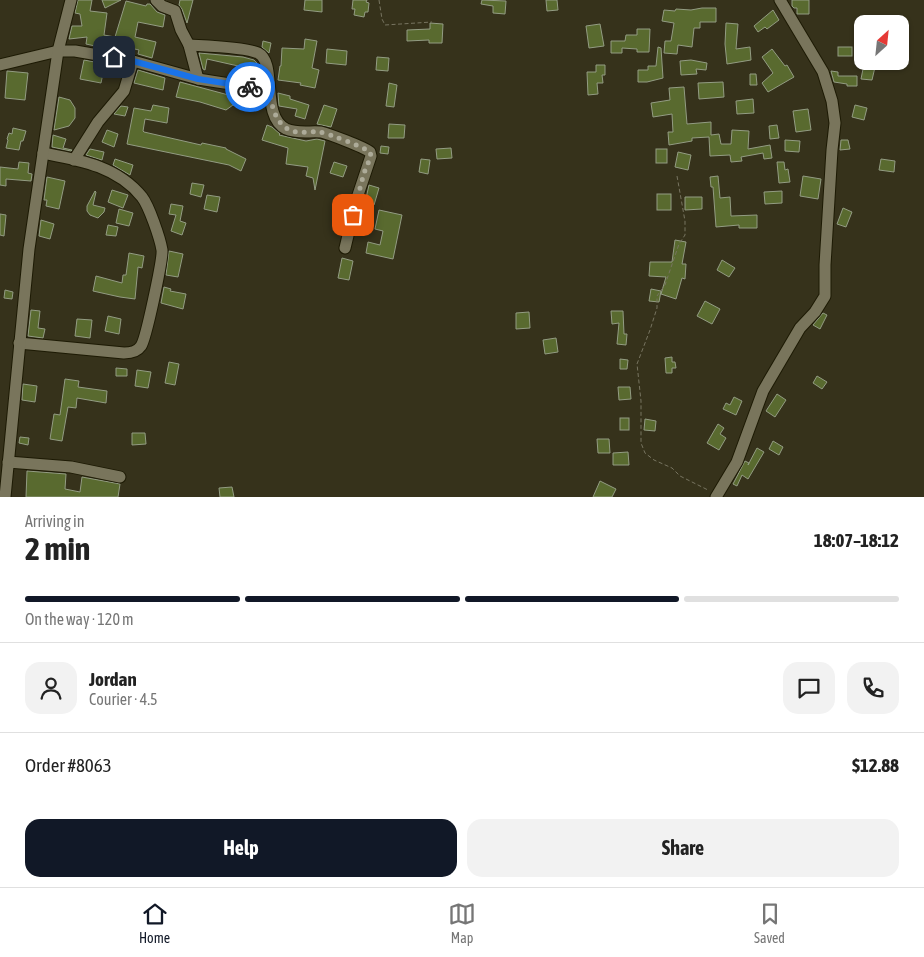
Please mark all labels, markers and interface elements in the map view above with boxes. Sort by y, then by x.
north arrow [854,15,909,70]
map controls [854,15,909,70]
pin [93,36,135,78]
icon: home [100,43,128,71]
courier [225,62,275,112]
icon: bike [236,73,264,101]
pin [332,194,374,236]
icon: bag [339,201,367,229]
text: Arriving in [25,512,85,530]
text: 18:07–18:12 [814,529,899,551]
text: 2 min [25,530,90,567]
text: On the way · 120 m [25,610,134,628]
button: person [25,662,77,714]
button: chat [783,662,835,714]
button: phone [847,662,899,714]
text: Jordan [89,668,137,690]
text: Courier · 4.5 [89,690,158,708]
text: Order #8063 [25,754,112,776]
text: $12.88 [852,754,899,776]
button: Help [25,819,457,877]
button: Share [467,819,899,877]
tab: Home [139,900,170,946]
tab: Map [448,900,476,946]
tab: Saved [754,900,785,946]

